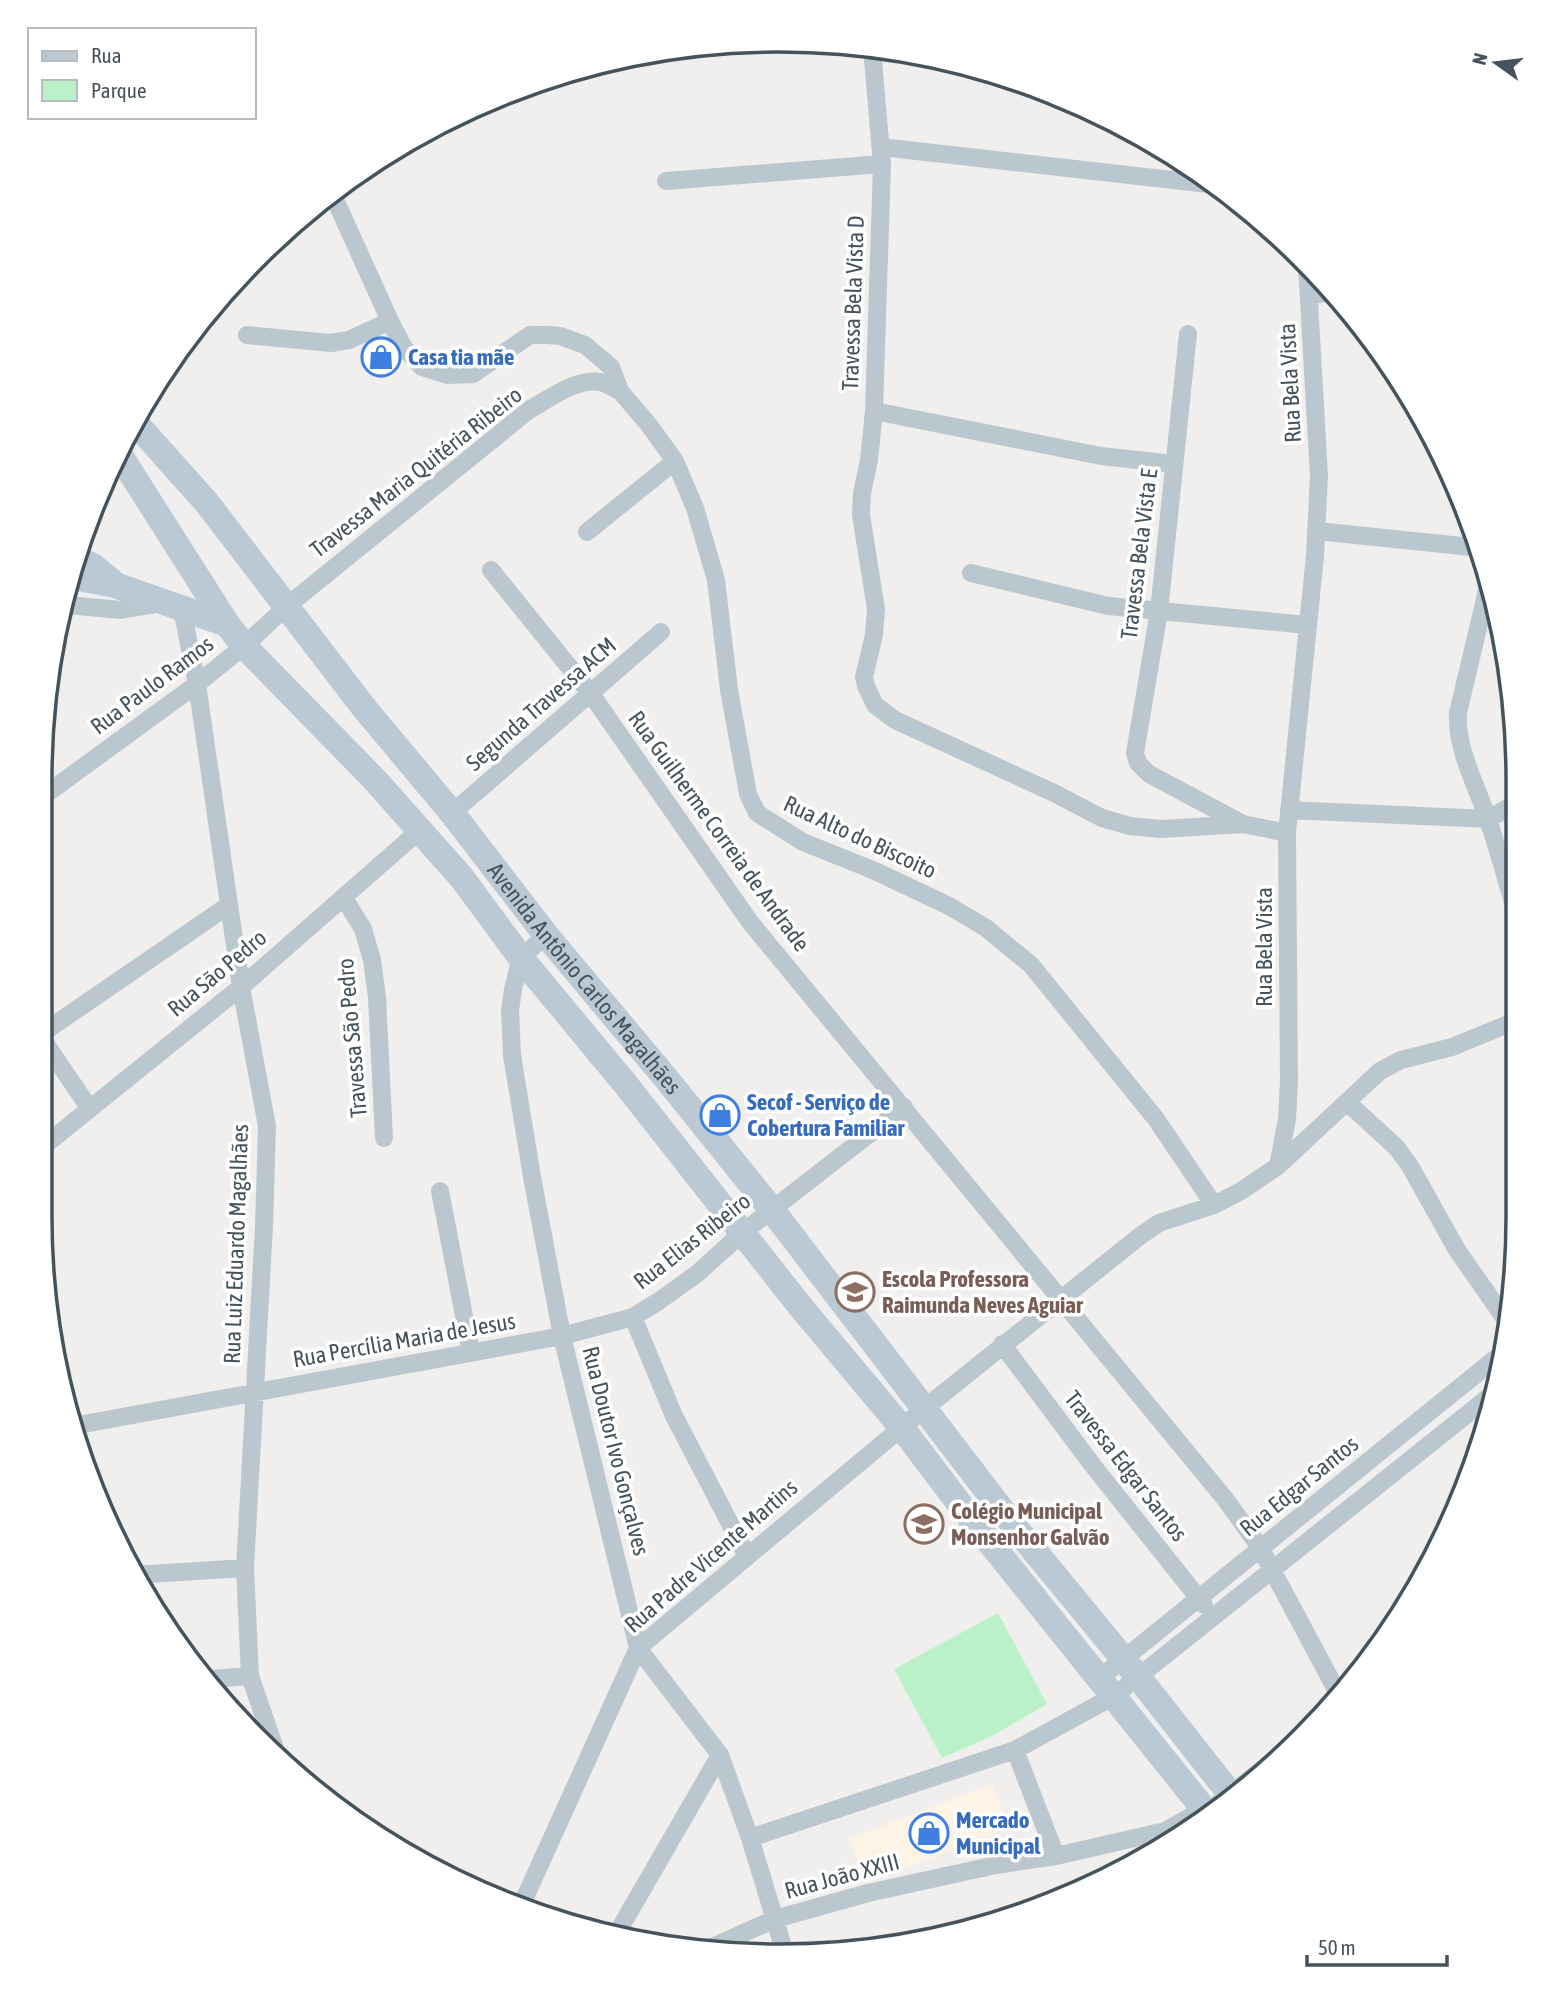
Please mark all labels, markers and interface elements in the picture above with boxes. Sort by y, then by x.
legend [28,28,256,119]
north arrow [1461,28,1531,98]
text: Rua [91,43,121,67]
text: N [1467,51,1492,67]
text: Parque [91,78,146,102]
street label: Travessa Bela Vista D [837,215,869,391]
street label: Rua Bela Vista [1274,323,1306,443]
shop icon: Casa tia mãe [360,336,402,378]
place label: Casa tia mãe [408,344,514,370]
street label: Travessa Maria Quitéria Ribeiro [305,381,527,563]
street label: Travessa Bela Vista E [1116,467,1162,641]
street label: Rua Paulo Ramos [86,631,218,739]
street label: Segunda Travessa ACM [461,632,621,776]
street label: Rua Guilherme Correia de Andrade [623,706,815,956]
street label: Rua Alto do Biscoito [780,790,940,884]
street label: Avenida Antônio Carlos Magalhães [482,858,686,1099]
street label: Rua Bela Vista [1251,887,1277,1007]
street label: Rua São Pedro [162,924,272,1022]
street label: Travessa São Pedro [332,957,372,1119]
place label: Secof - Serviço de Cobertura Familiar [747,1089,905,1141]
shop icon: Secof - Serviço de Cobertura Familiar [699,1094,741,1136]
street label: Rua Luiz Eduardo Magalhães [219,1124,253,1364]
street label: Rua Elias Ribeiro [629,1187,755,1295]
place label: Escola Professora Raimunda Neves Aguiar [882,1266,1084,1318]
school or university icon: Escola Professora Raimunda Neves Aguiar [834,1271,876,1313]
street label: Rua Percília Maria de Jesus [291,1308,517,1372]
street label: Rua Doutor Ivo Gonçalves [577,1344,655,1558]
street label: Travessa Edgar Santos [1059,1386,1193,1546]
street label: Rua Edgar Santos [1235,1431,1363,1541]
street label: Rua Padre Vicente Martins [620,1474,802,1638]
place label: Colégio Municipal Monsenhor Galvão [951,1498,1110,1550]
school or university icon: Colégio Municipal Monsenhor Galvão [903,1503,945,1545]
place label: Mercado Municipal [956,1807,1041,1859]
shop icon: Mercado Municipal [908,1812,950,1854]
street label: Rua João XXIII [782,1848,902,1904]
scale bar [1307,1924,1447,1968]
text: 50 m [1318,1935,1356,1959]

